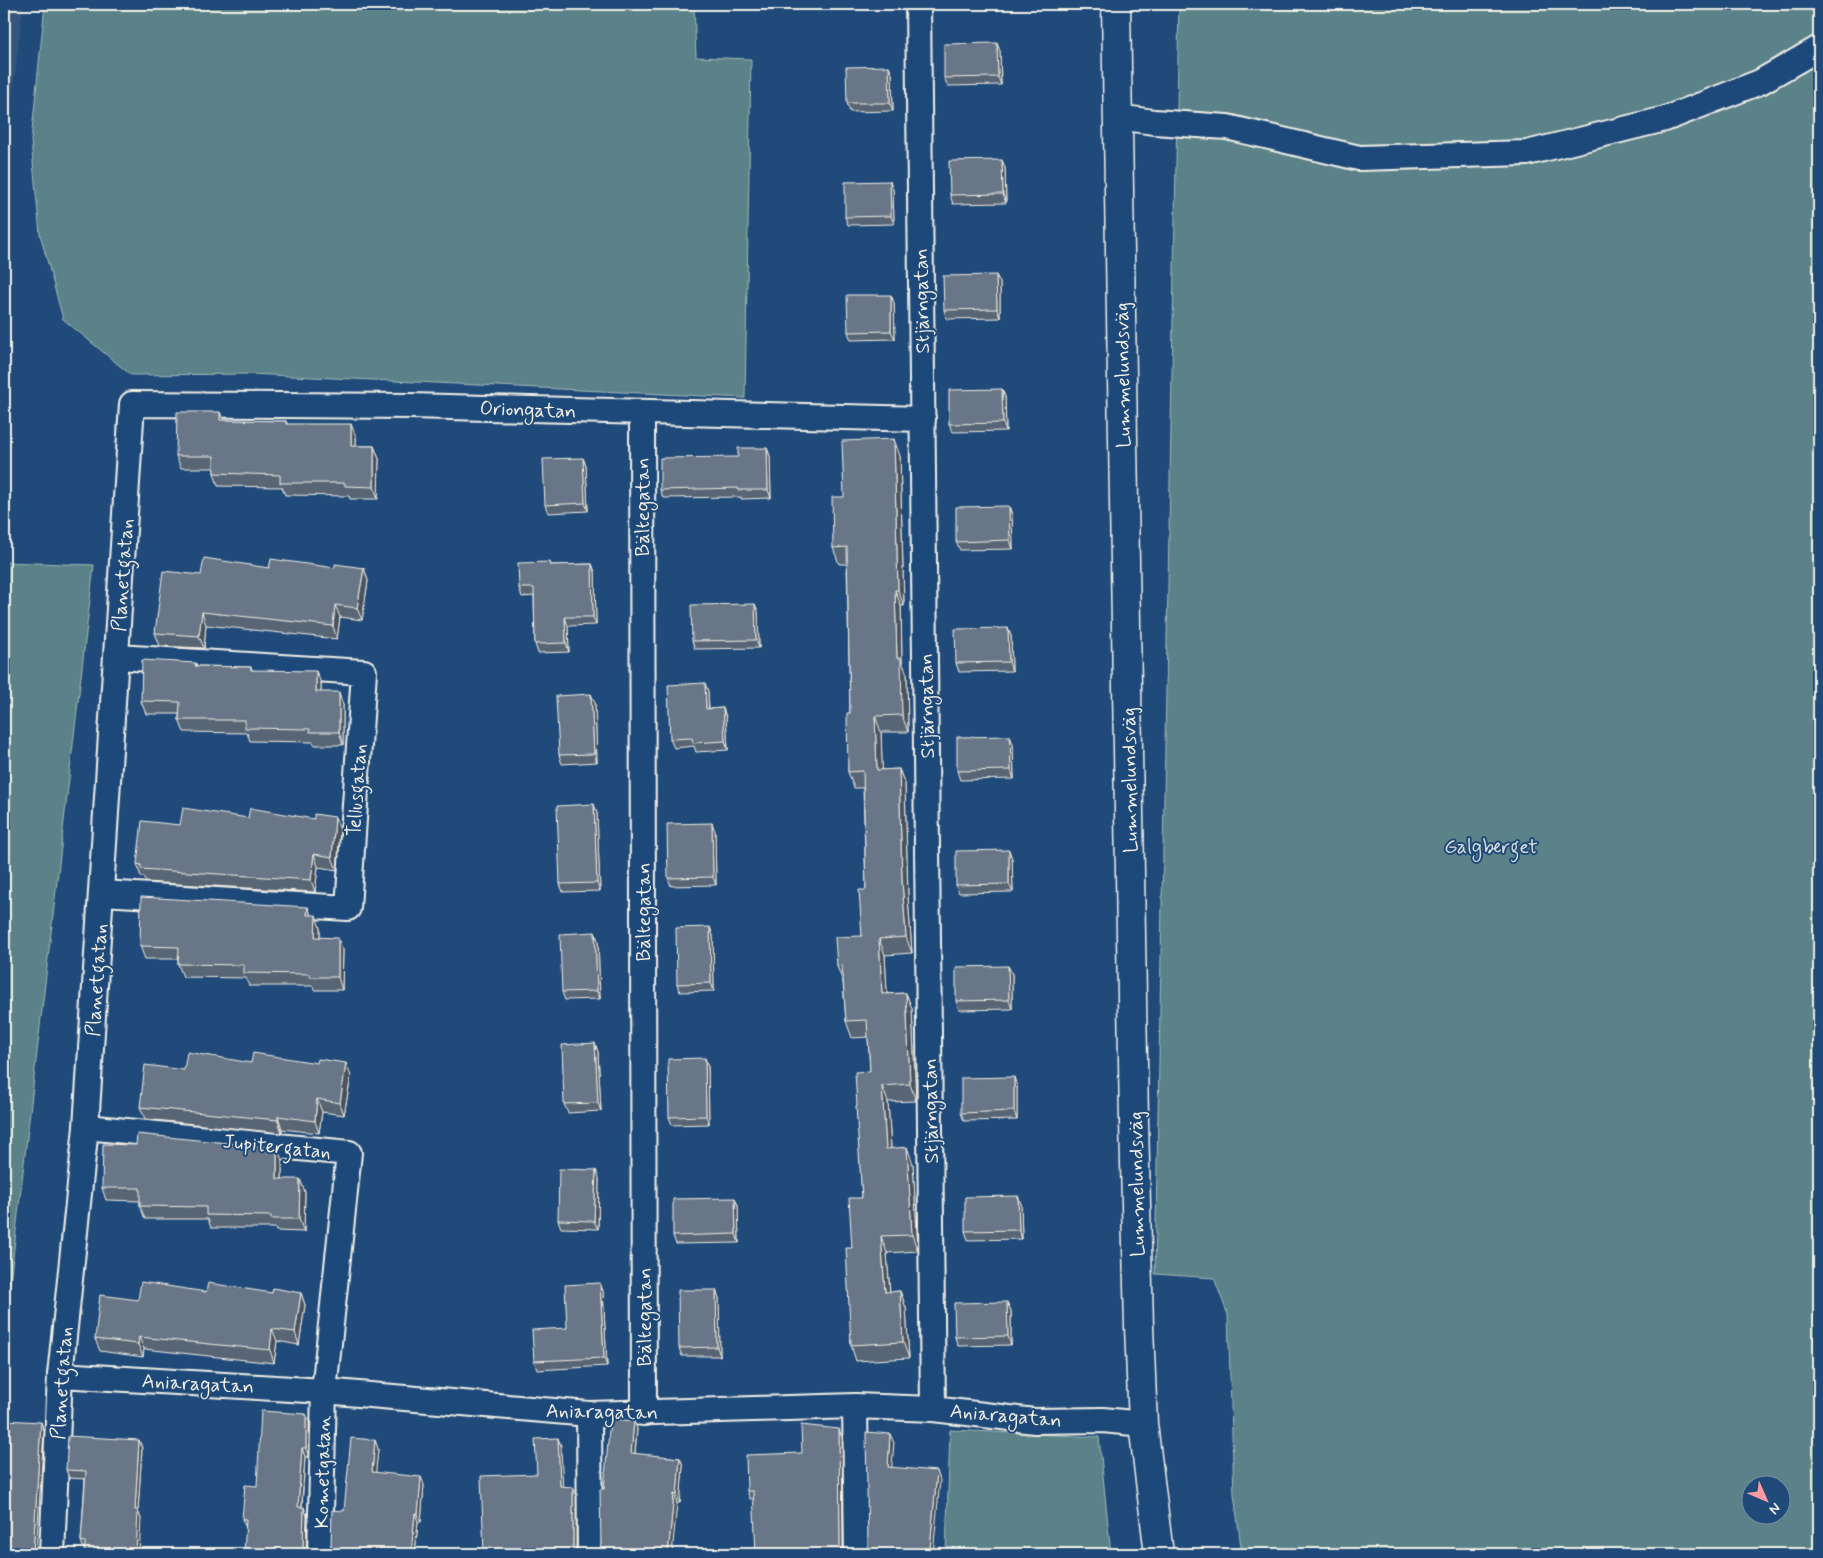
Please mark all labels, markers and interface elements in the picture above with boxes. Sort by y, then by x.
street label: Stjärngatan [908,248,938,354]
street label: Lummelundsväg [1109,302,1138,448]
street label: Oriongatan [479,395,577,427]
street label: Bältegatan [630,458,658,557]
street label: Planetgatan [106,518,143,633]
street label: Stjärngatan [913,653,943,759]
street label: Lummelundsväg [1116,707,1145,853]
street label: Tellusgatan [341,743,376,837]
park label: Galgberget [1444,834,1538,863]
street label: Bältegatan [631,863,659,962]
street label: Planetgatan [80,923,117,1038]
street label: Stjärngatan [917,1058,947,1164]
street label: Lummelundsväg [1123,1111,1152,1257]
street label: Jupitergatan [221,1128,332,1169]
street label: Bältegatan [632,1268,660,1367]
street label: Planetgatan [45,1326,82,1441]
street label: Aniaragatan [141,1368,255,1402]
street label: Aniaragatan [546,1398,658,1428]
street label: Aniaragatan [949,1398,1063,1436]
street label: Kometgatan [309,1415,338,1529]
north arrow [1740,1476,1790,1526]
text: N [1765,1499,1784,1518]

